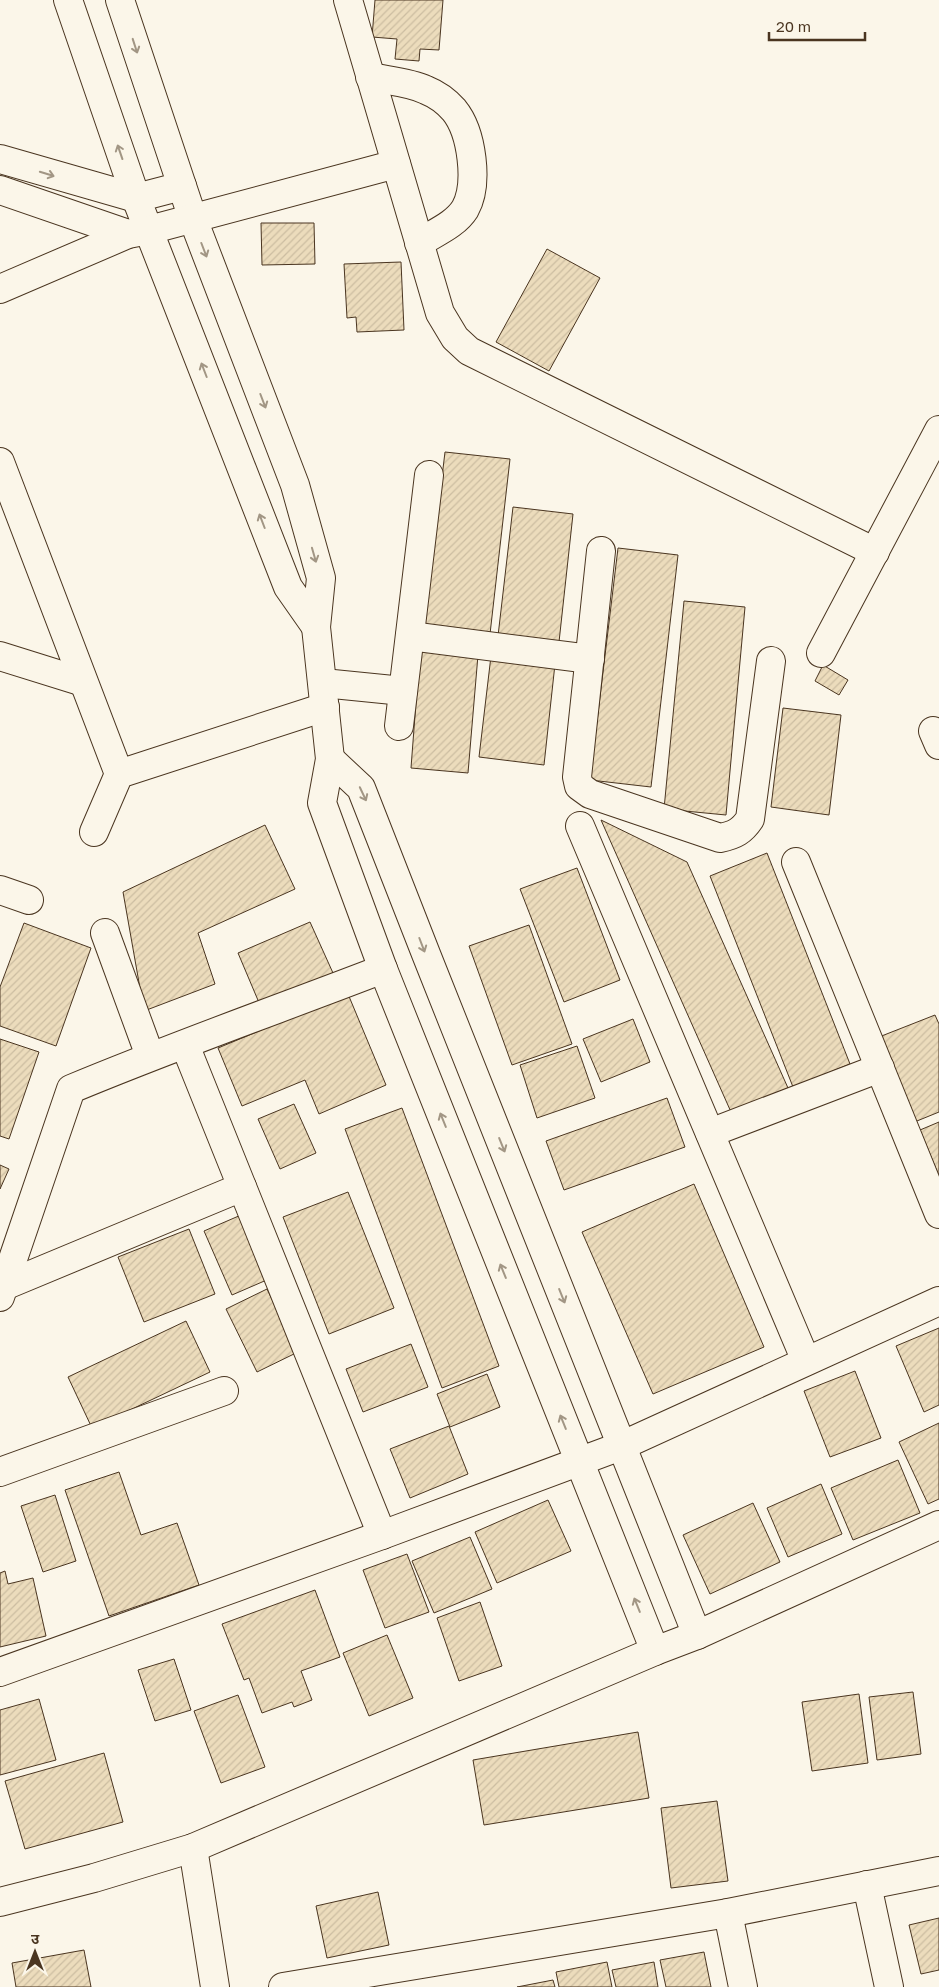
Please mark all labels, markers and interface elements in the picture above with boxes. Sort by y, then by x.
scale bar [769,10,865,42]
text: 20 m [776,17,811,35]
one-way arrow [131,38,140,54]
one-way arrow [115,145,124,161]
one-way arrow [38,169,54,179]
one-way arrow [200,242,210,257]
one-way arrow [198,363,208,378]
one-way arrow [259,393,268,409]
one-way arrow [257,514,266,529]
one-way arrow [310,547,320,563]
one-way arrow [359,786,369,801]
one-way arrow [418,937,427,953]
one-way arrow [438,1113,447,1128]
one-way arrow [497,1137,507,1152]
one-way arrow [498,1264,508,1279]
one-way arrow [557,1288,567,1303]
one-way arrow [558,1415,568,1430]
one-way arrow [632,1598,641,1613]
north arrow [10,1927,60,1977]
text: उ [31,1930,40,1947]

